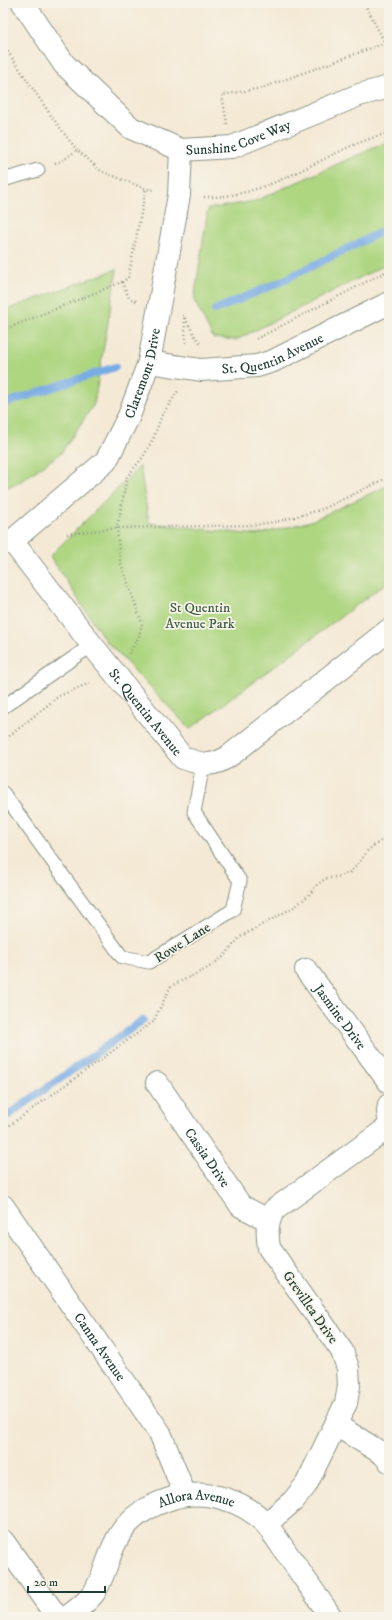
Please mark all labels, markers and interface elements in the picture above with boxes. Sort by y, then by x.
street label: Sunshine Cove Way [185,116,294,160]
street label: Claremont Drive [121,327,165,421]
street label: St. Quentin Avenue [221,329,327,378]
park label: St Quentin Avenue Park [165,599,235,633]
street label: St. Quentin Avenue [104,665,186,760]
street label: Rowe Lane [151,918,214,967]
street label: Jasmine Drive [308,979,370,1054]
street label: Cassia Drive [180,1125,234,1191]
street label: Grevillea Drive [278,1268,342,1348]
street label: Canna Avenue [69,1309,130,1385]
street label: Allora Avenue [155,1486,238,1513]
scale bar [28,1568,105,1594]
text: 20 m [34,1575,58,1590]

